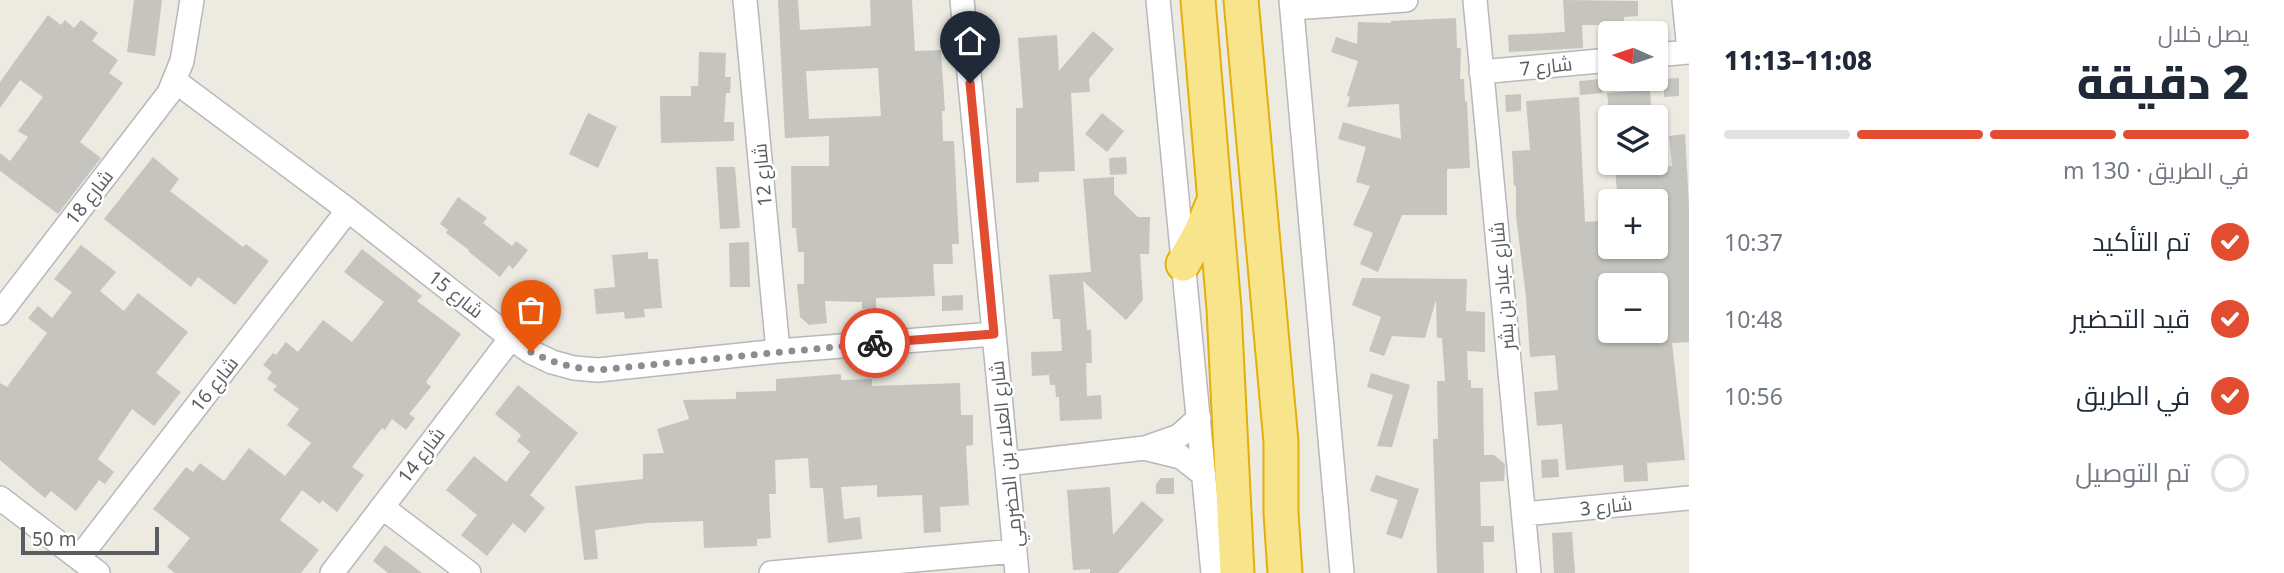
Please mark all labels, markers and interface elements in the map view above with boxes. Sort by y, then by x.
pin [940,11,1000,83]
text: يصل خلال [2158,17,2249,49]
north arrow [1598,21,1668,91]
map controls [1598,21,1668,343]
icon: home [951,22,989,60]
text: 11:08–11:13 [1724,42,1872,78]
street label: شارع 7 [1518,50,1574,83]
text: 2 دقيقة [2077,50,2249,112]
button: layers [1598,105,1668,175]
street label: شارع 12 [746,142,779,208]
text: في الطريق · 130 m [2063,154,2249,186]
street label: شارع 18 [59,164,120,231]
button: + [1598,189,1668,259]
street label: شارع عباد بن بشر [1483,221,1522,352]
text: تم التأكيد [2092,223,2190,259]
icon: check [2211,223,2249,261]
text: 10:37 [1724,226,1783,258]
street label: شارع 15 [422,264,489,325]
button: − [1598,273,1668,343]
pin [501,280,561,352]
icon: bag [512,291,550,329]
text: قيد التحضير [2071,300,2190,336]
icon: check [2211,300,2249,338]
text: 10:48 [1724,303,1783,335]
courier [840,308,910,378]
icon: bike [856,324,894,362]
street label: شارع 16 [184,351,245,418]
street label: شارع العلاء بن الحضرمي [983,359,1031,549]
text: في الطريق [2076,377,2190,413]
icon: check [2211,377,2249,415]
text: 10:56 [1724,380,1783,412]
street label: شارع 14 [392,422,451,489]
text: تم التوصيل [2075,454,2190,490]
street label: شارع 3 [1578,490,1634,523]
scale bar [21,524,159,556]
text: 50 m [32,526,76,552]

